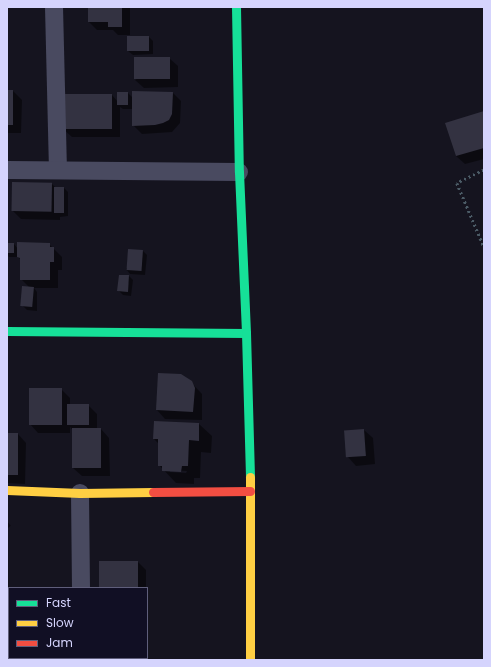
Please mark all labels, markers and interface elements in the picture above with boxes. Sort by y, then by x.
legend [8,587,148,659]
text: Fast [46,594,71,611]
text: Slow [46,614,74,631]
text: Jam [46,634,73,651]

